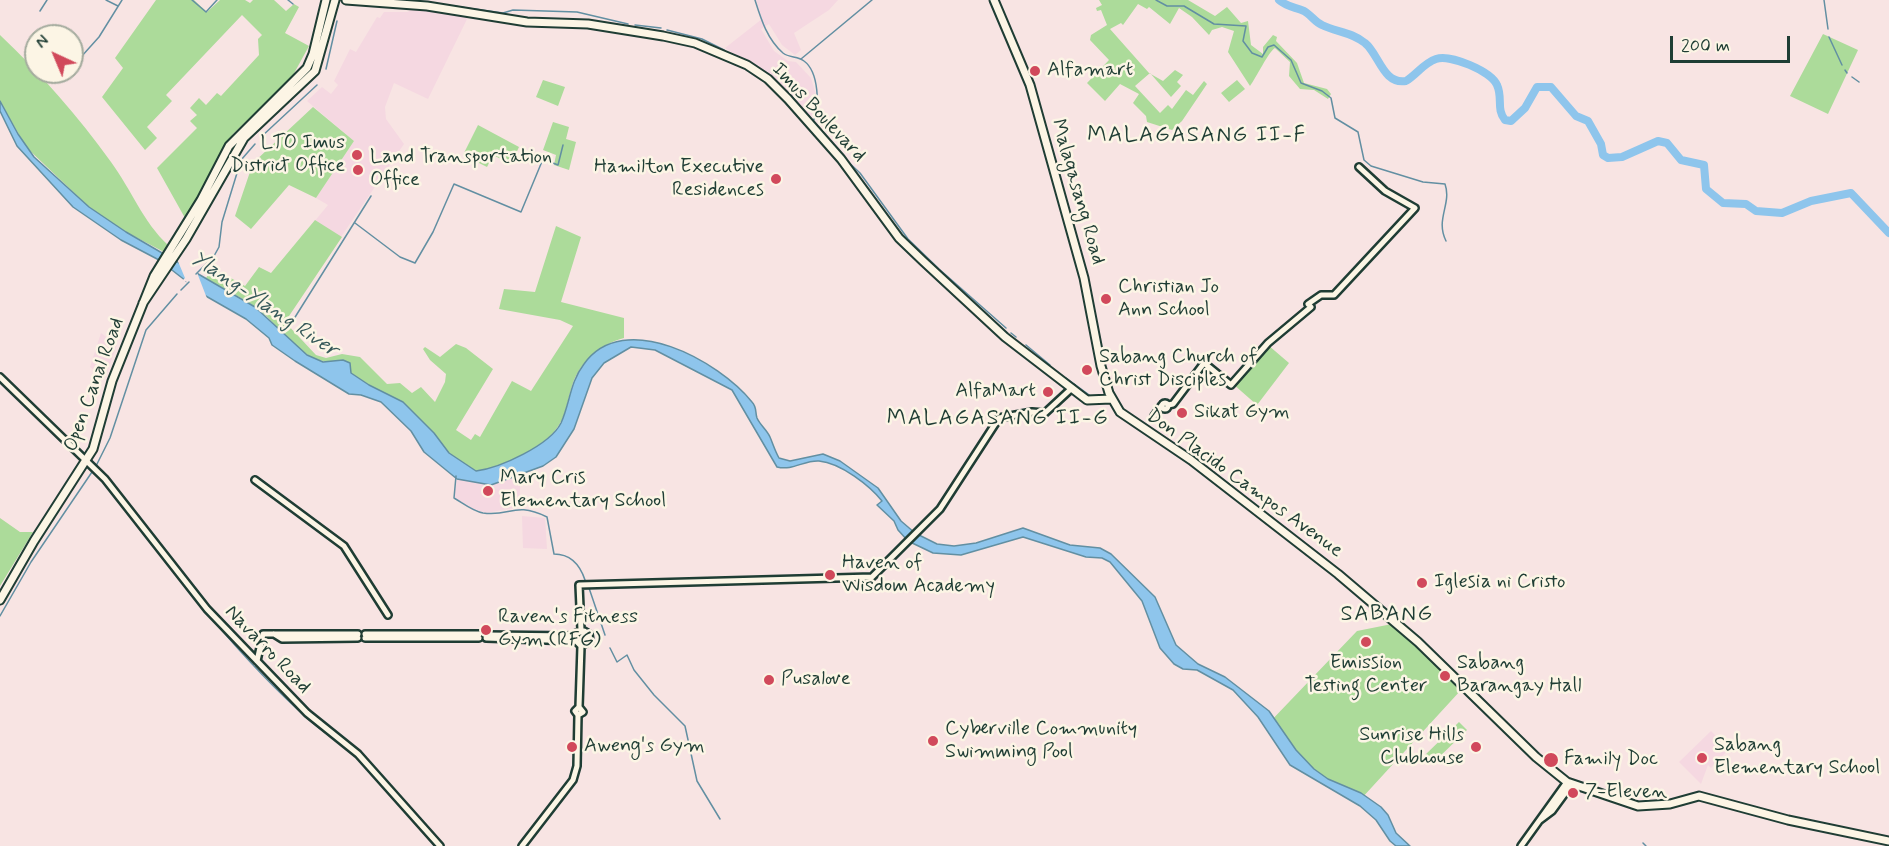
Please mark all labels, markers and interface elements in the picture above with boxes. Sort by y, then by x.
north arrow [24,24,84,84]
scale bar [1673,24,1793,62]
text: N [31,31,54,53]
text: 200 m [1681,34,1730,58]
street label: Imus Boulevard [766,58,870,168]
place label: Alfamart [1047,59,1133,83]
marker: Alfamart [1028,64,1042,78]
street label: Malagasang Road [1045,116,1109,268]
district label: MALAGASANG II-F [1087,123,1307,149]
place label: LTO Imus District Office [230,132,345,179]
place label: Land Transportation Office [370,146,552,193]
marker: LTO Imus District Office [350,148,364,162]
place label: Hamilton Executive Residences [594,156,764,203]
marker: Land Transportation Office [351,163,365,177]
marker: Hamilton Executive Residences [769,172,783,186]
water label: Ylang-Ylang River [186,247,342,363]
place label: Christian Jo Ann School [1118,276,1219,323]
marker: Christian Jo Ann School [1099,292,1113,306]
street label: Open Canal Road [60,315,130,455]
place label: Sabang Church of Christ Disciples [1099,346,1257,393]
marker: Sabang Church of Christ Disciples [1080,363,1094,377]
place label: AlfaMart [955,380,1036,404]
marker: AlfaMart [1041,385,1055,399]
place label: Sikat Gym [1194,401,1290,425]
street label: Don Placido Campos Avenue [1141,405,1347,563]
district label: MALAGASANG II-G [887,406,1109,432]
marker: Sikat Gym [1175,406,1189,420]
place label: Mary Cris Elementary School [500,467,666,514]
marker: Mary Cris Elementary School [481,484,495,498]
place label: Haven of Wisdom Academy [842,552,995,599]
marker: Haven of Wisdom Academy [823,568,837,582]
place label: Iglesia ni Cristo [1434,571,1565,595]
marker: Iglesia ni Cristo [1415,576,1429,590]
street label: Navarro Road [219,601,315,699]
district label: SABANG [1341,602,1433,628]
place label: Raven's Fitness Gym (RFG) [498,606,638,653]
marker: Raven's Fitness Gym (RFG) [479,623,493,637]
marker: Emission Testing Center [1359,635,1373,649]
place label: Emission Testing Center [1305,652,1427,699]
place label: Sabang Barangay Hall [1457,652,1581,699]
place label: Pusalove [781,668,851,692]
marker: Sabang Barangay Hall [1438,669,1452,683]
marker: Pusalove [762,673,776,687]
place label: Cyberville Community Swimming Pool [945,718,1137,765]
place label: Sunrise Hills Clubhouse [1359,724,1464,771]
marker: Cyberville Community Swimming Pool [926,734,940,748]
place label: Sabang Elementary School [1714,734,1880,781]
place label: Aweng's Gym [584,735,705,759]
marker: Aweng's Gym [565,740,579,754]
marker: Sunrise Hills Clubhouse [1469,740,1483,754]
place label: Family Doc [1564,748,1658,772]
marker: Family Doc [1542,751,1560,769]
marker: Sabang Elementary School [1695,751,1709,765]
place label: 7-Eleven [1585,781,1667,805]
marker: 7-Eleven [1566,786,1580,800]

